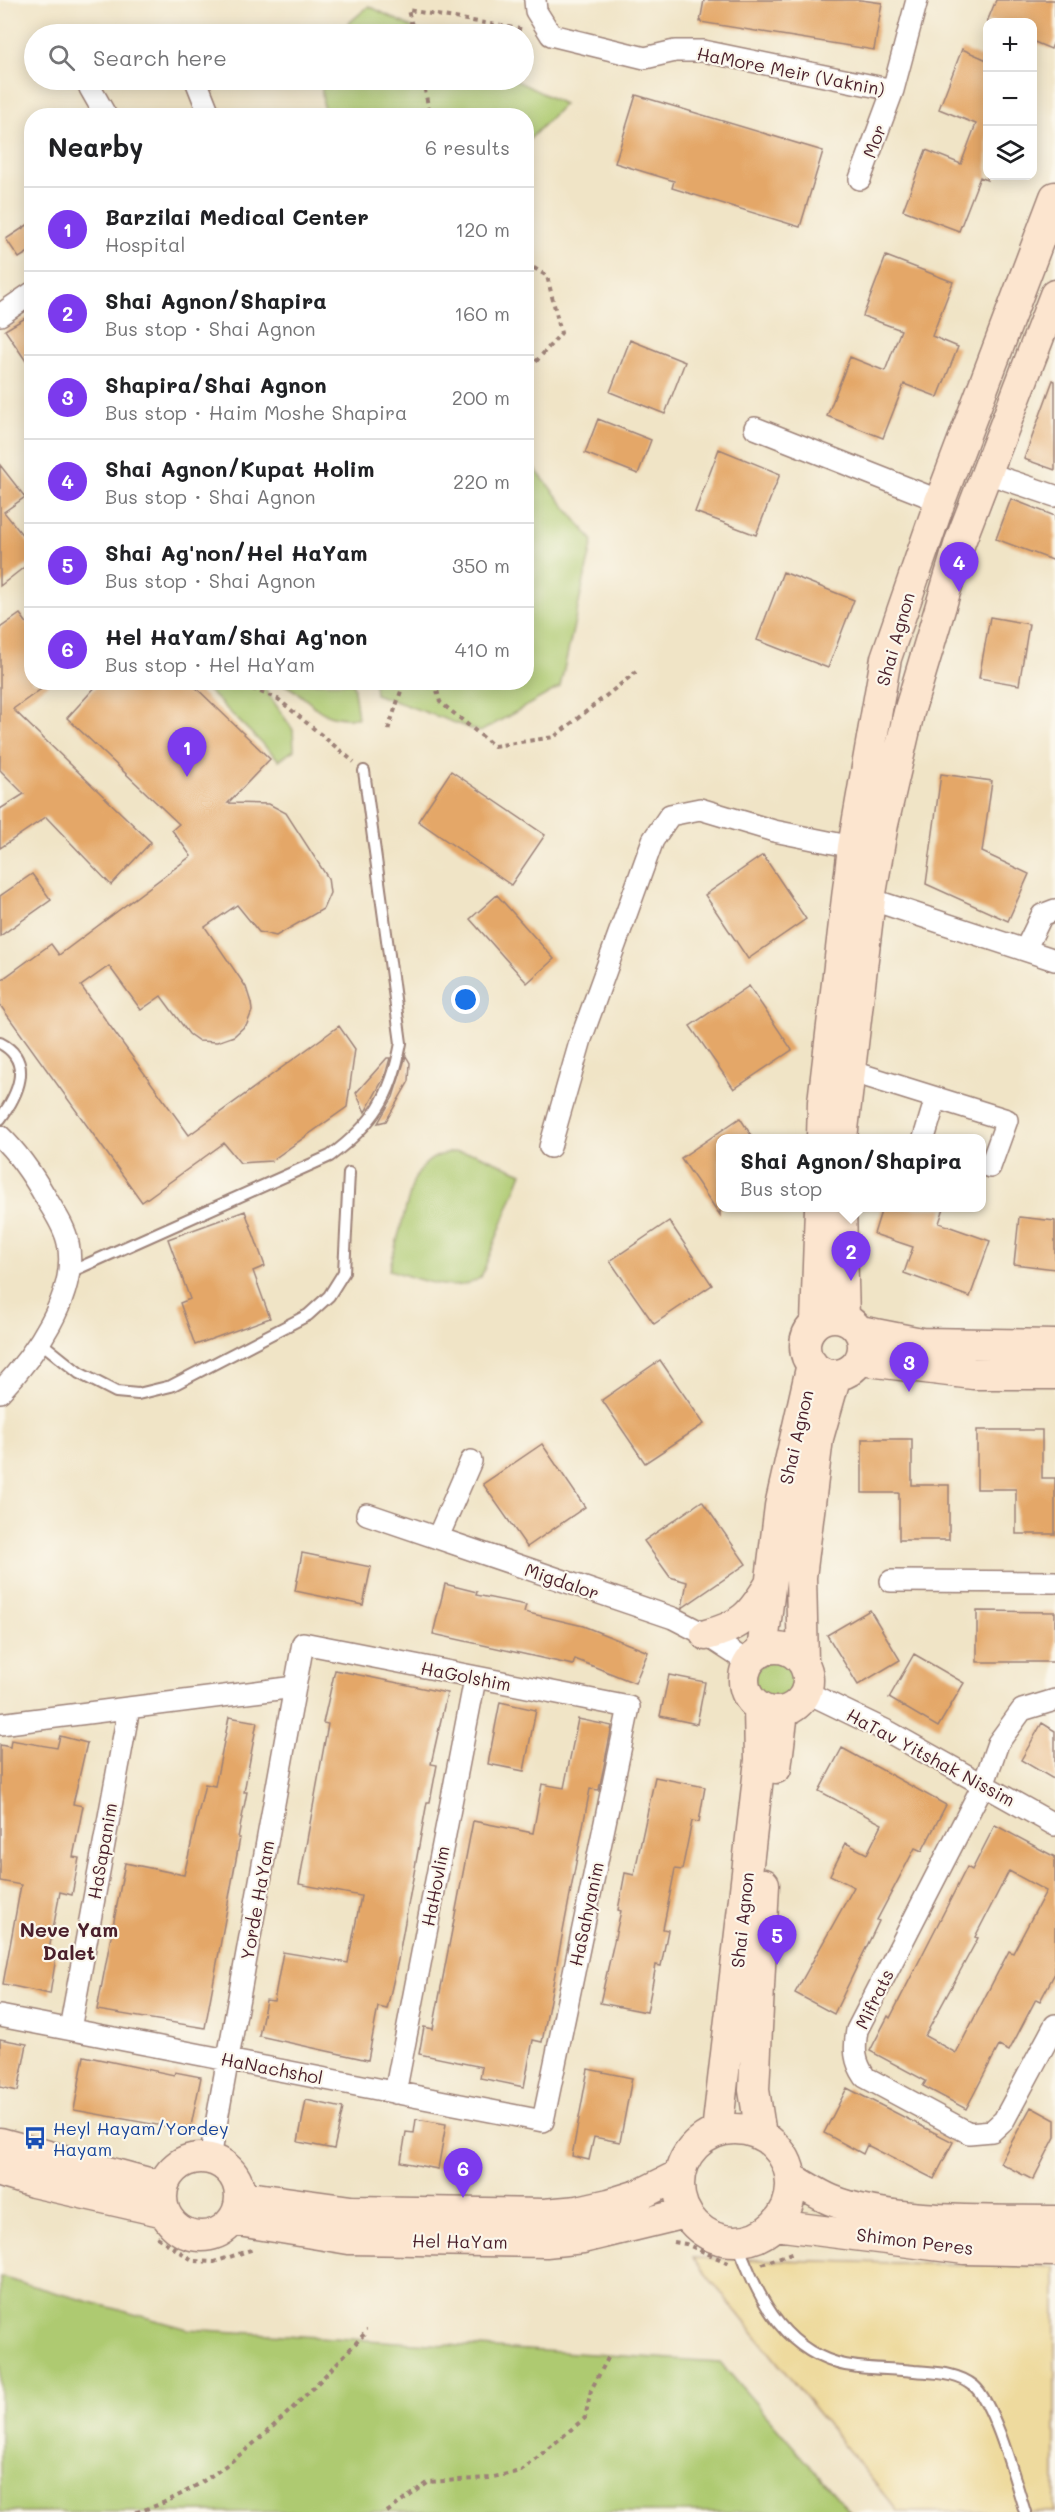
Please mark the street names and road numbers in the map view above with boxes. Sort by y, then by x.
street label: HaMore Meir (Vaknin) [695,41,887,101]
street label: Mor [857,121,891,161]
street label: Shai Agnon [870,589,920,689]
street label: Shai Agnon [773,1387,819,1487]
street label: Migdalor [522,1557,602,1605]
street label: HaGolshim [419,1656,513,1696]
street label: HaTav Yitshak Nissim [843,1702,1019,1812]
street label: HaSapanim [82,1801,122,1901]
street label: Yorde HaYam [235,1838,279,1962]
street label: HaHovlim [415,1844,455,1928]
street label: HaSahyanim [563,1860,609,1968]
street label: Shai Agnon [725,1871,759,1969]
street label: Mifrats [849,1965,899,2033]
street label: HaNachshol [219,2046,325,2090]
street label: Shimon Peres [855,2222,975,2260]
street label: Hel HaYam [412,2228,508,2254]

